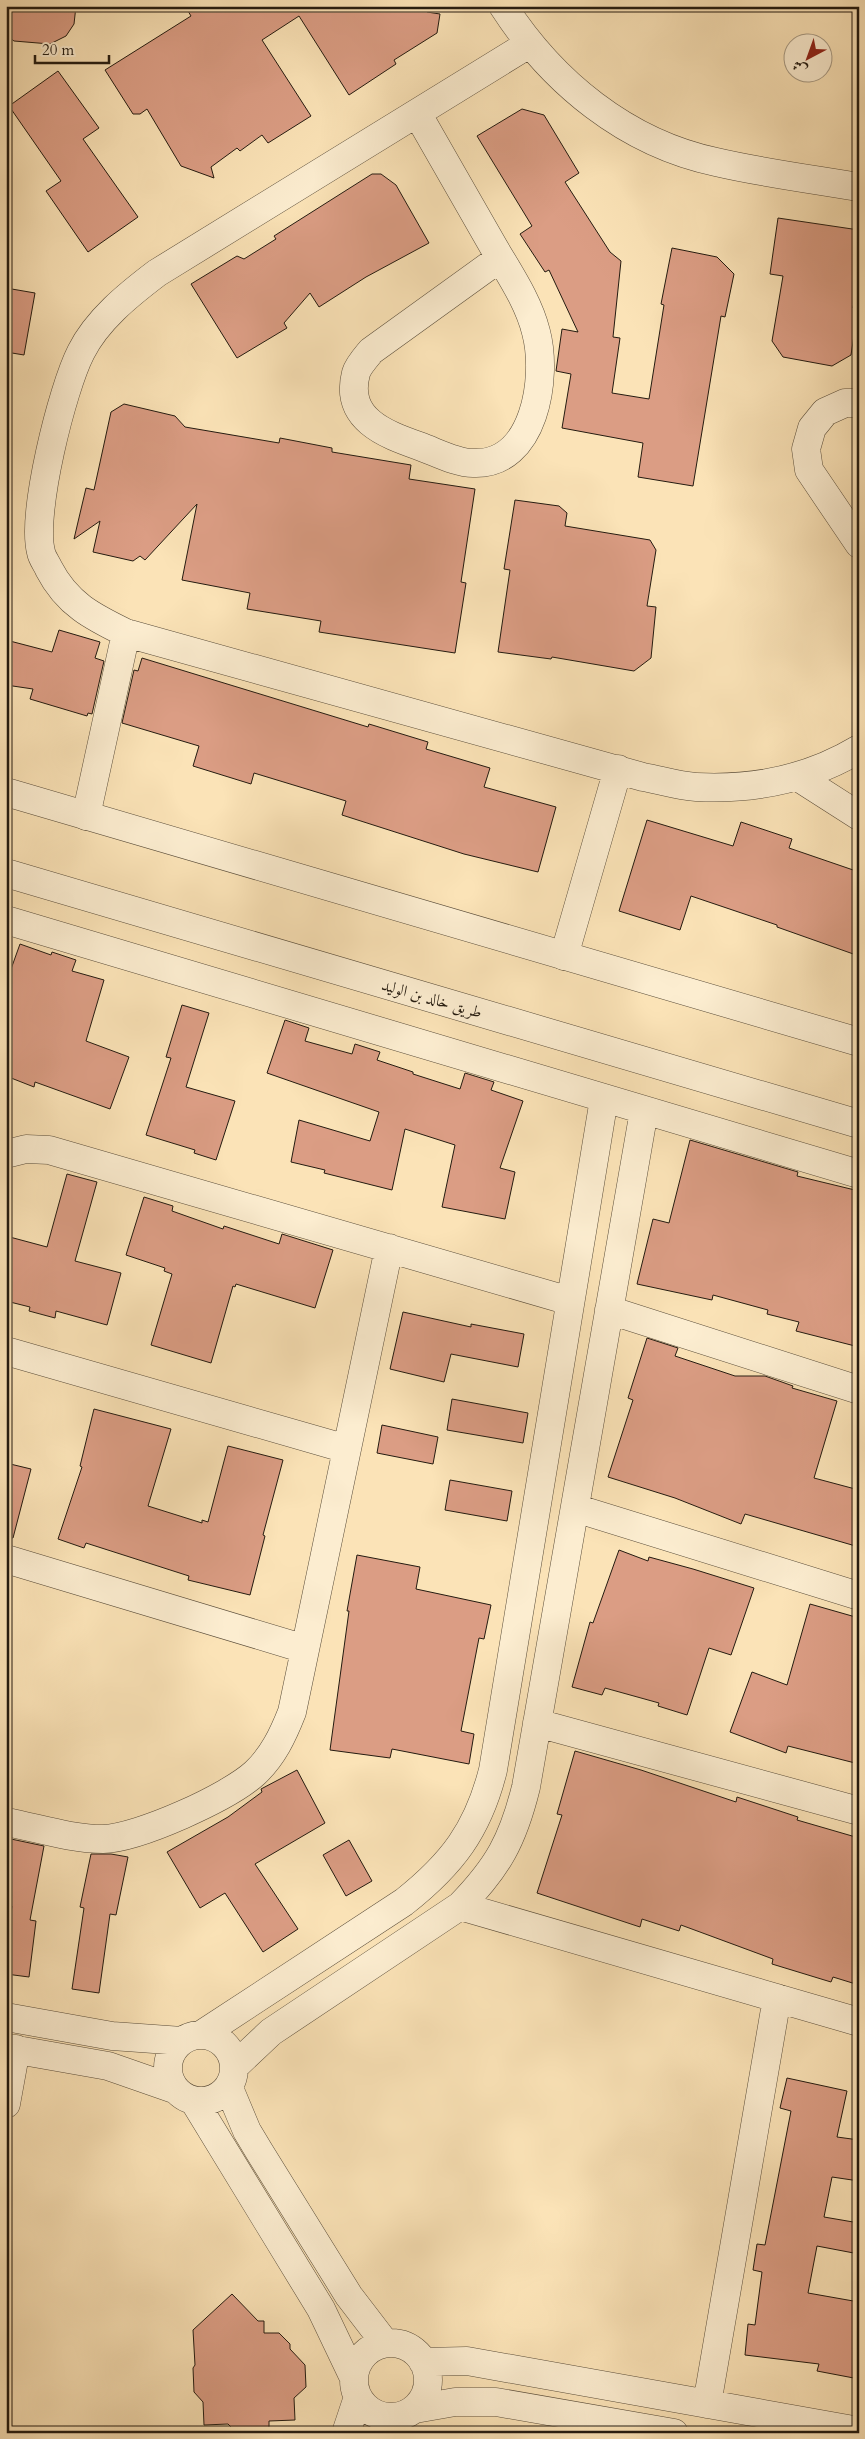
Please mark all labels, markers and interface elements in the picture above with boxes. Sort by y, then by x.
scale bar [35,32,109,64]
north arrow [782,32,832,82]
text: 20 m [42,40,74,60]
text: ش [788,56,811,79]
street label: طريق خالد بن الوليد [379,974,485,1024]

